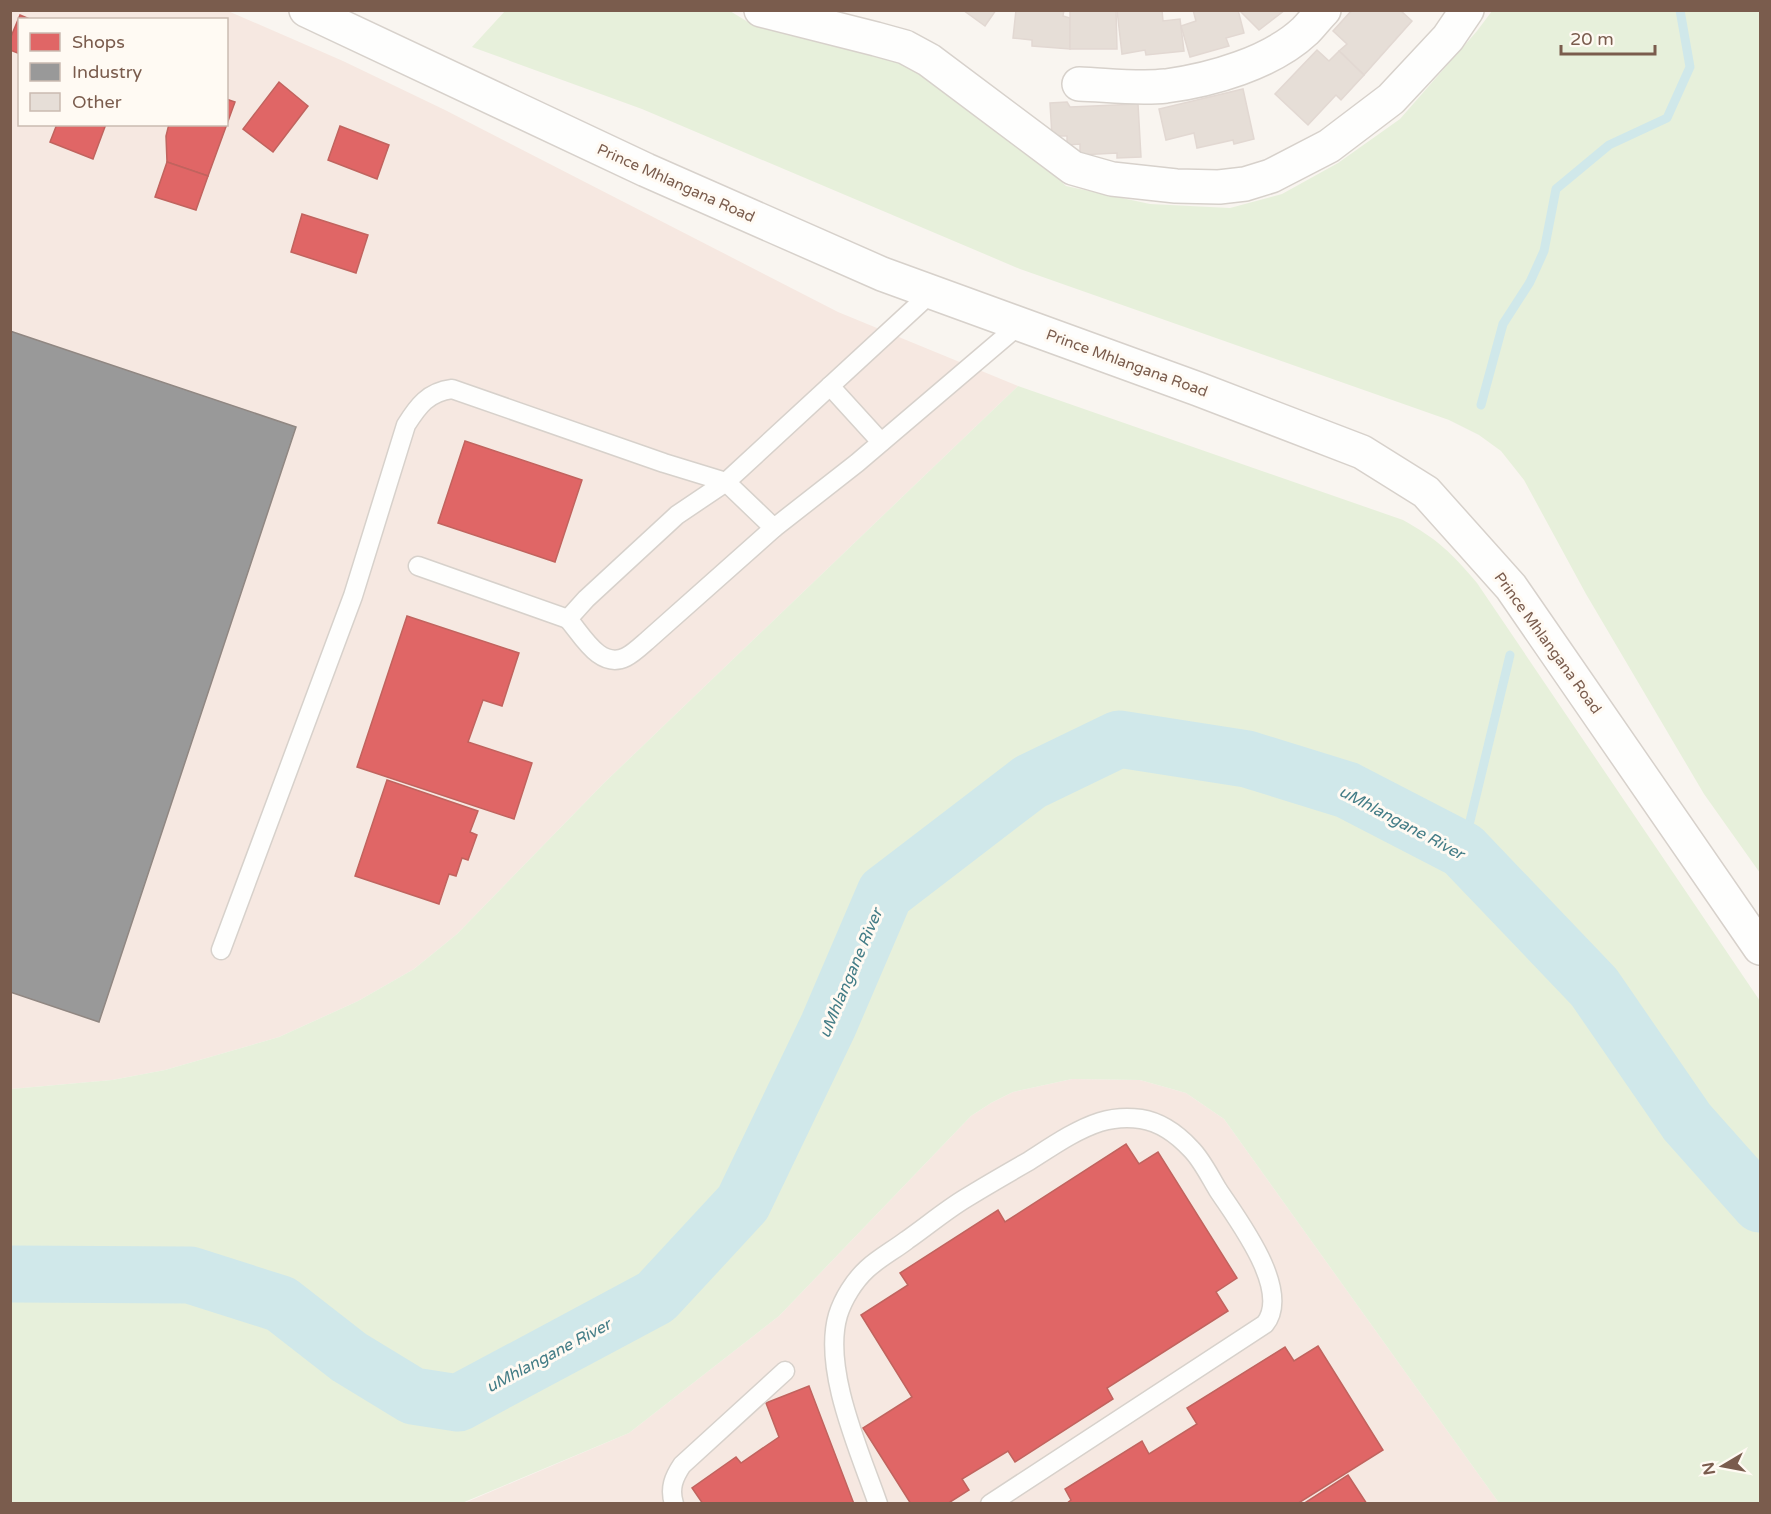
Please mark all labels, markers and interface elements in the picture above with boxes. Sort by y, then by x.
legend [18,18,228,126]
scale bar [1561,18,1656,56]
text: 20 m [1570,28,1614,50]
text: Shops [72,31,125,53]
text: Industry [72,61,143,83]
text: Other [72,91,122,113]
street label: Prince Mhlangana Road [594,140,758,226]
street label: Prince Mhlangana Road [1044,325,1210,401]
street label: Prince Mhlangana Road [1491,569,1605,717]
water label: uMhlangane River [1336,782,1469,865]
water label: uMhlangane River [815,904,888,1041]
water label: uMhlangane River [483,1314,616,1397]
north arrow [1693,1436,1753,1496]
text: N [1698,1460,1720,1476]

